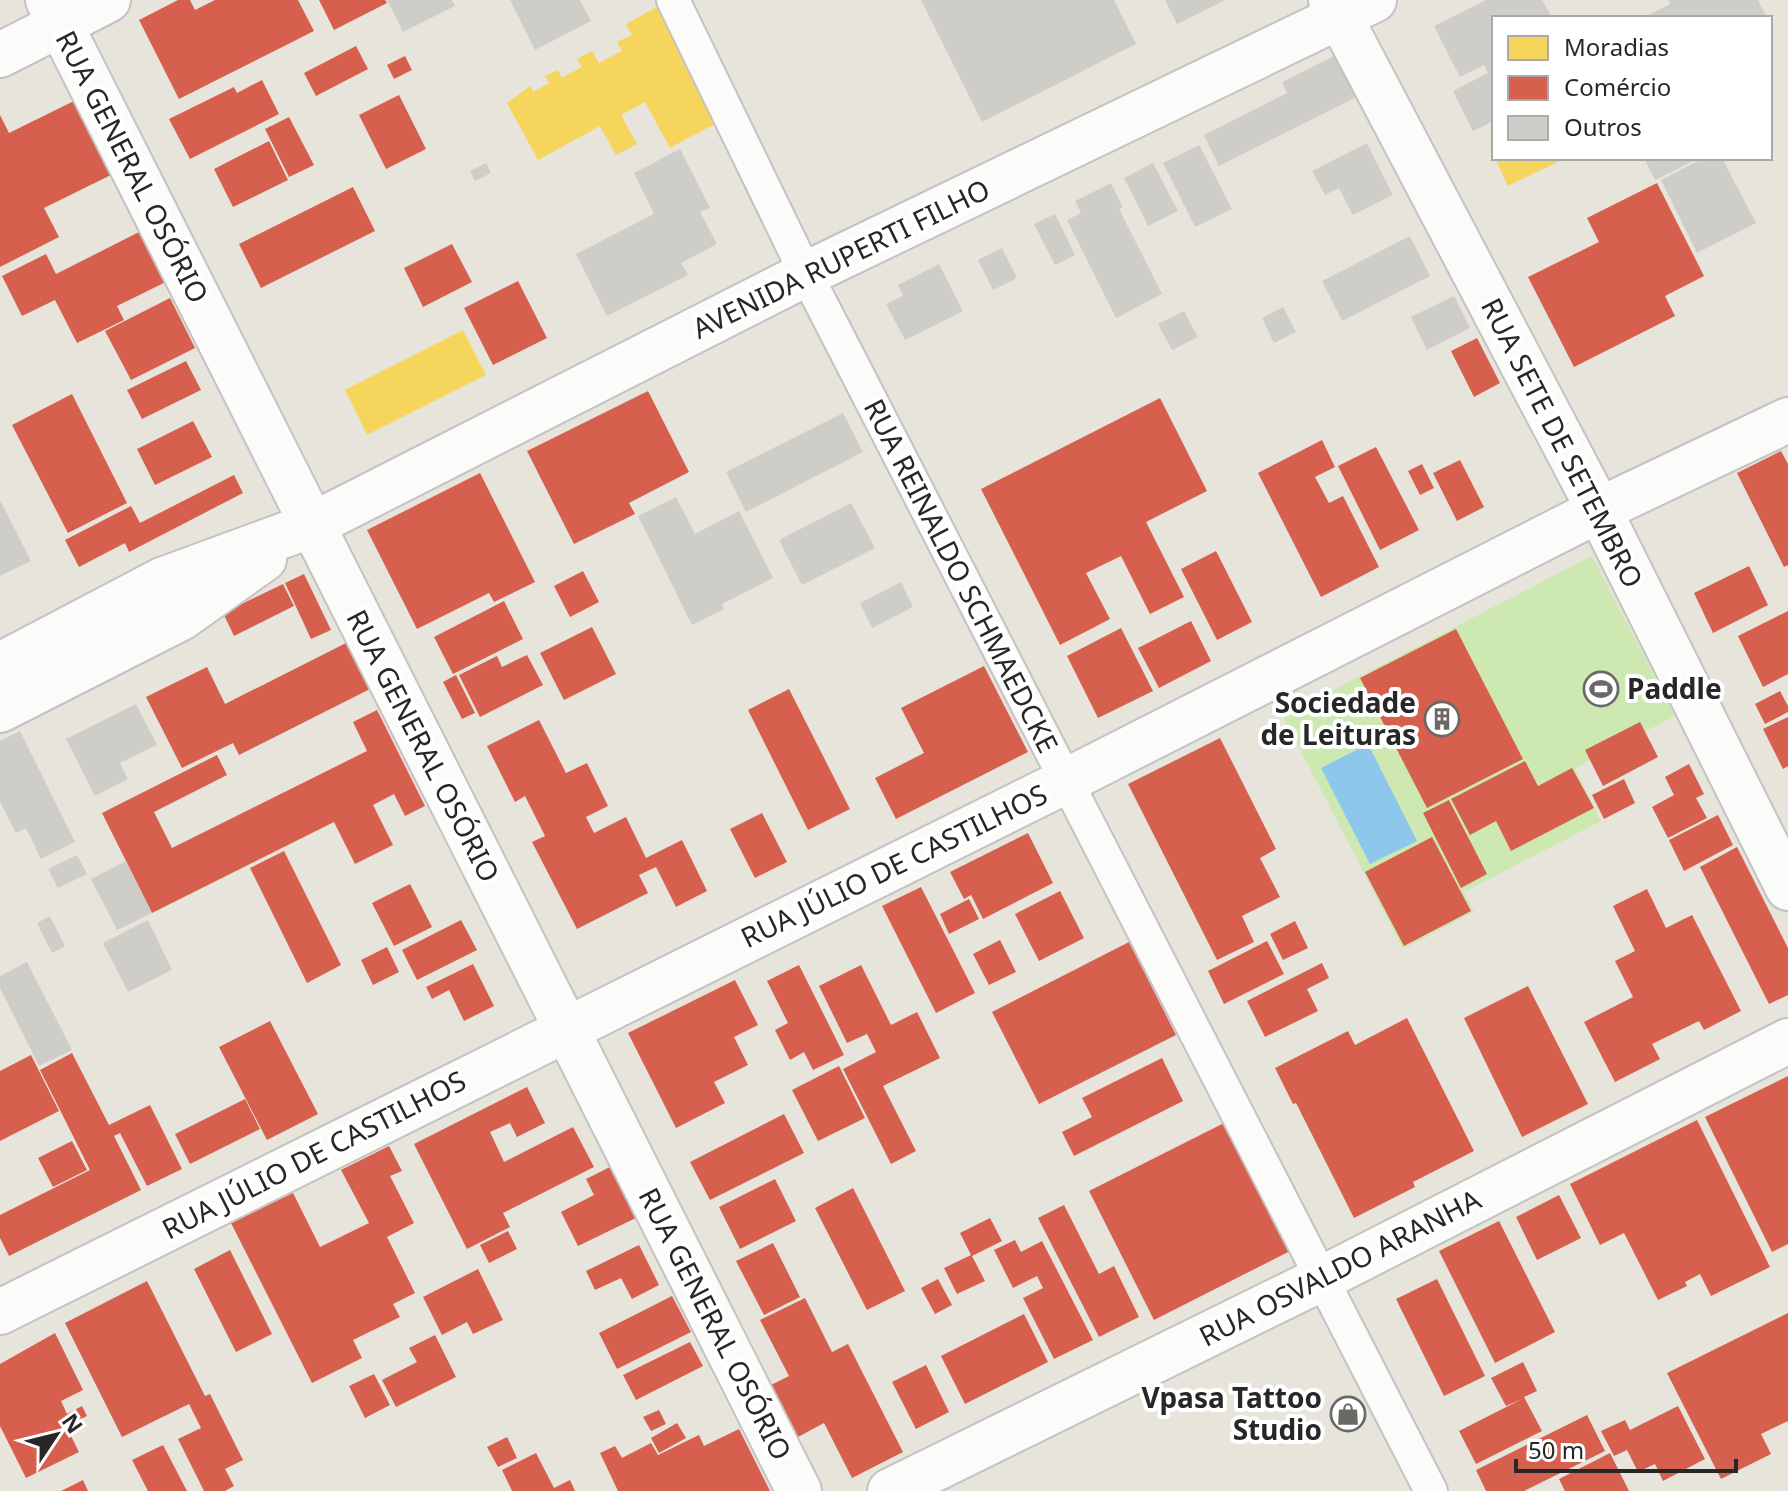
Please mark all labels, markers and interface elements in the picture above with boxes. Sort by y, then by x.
legend [1492,16,1772,160]
street label: RUA GENERAL OSÓRIO [48,24,218,309]
text: Moradias [1564,30,1669,63]
text: Comércio [1564,70,1671,103]
text: Outros [1564,110,1642,143]
street label: AVENIDA RUPERTI FILHO [686,169,996,347]
street label: RUA SETE DE SETEMBRO [1473,291,1653,594]
street label: RUA REINALDO SCHMAEDCKE [856,392,1068,759]
street label: RUA GENERAL OSÓRIO [339,603,509,888]
place label: Paddle [1627,669,1722,707]
sports icon: Paddle [1582,670,1620,708]
place label: Sociedade de Leituras [1260,683,1416,753]
building icon: Sociedade de Leituras [1423,700,1461,738]
street label: RUA JÚLIO DE CASTILHOS [734,774,1053,956]
street label: RUA JÚLIO DE CASTILHOS [155,1061,472,1247]
street label: RUA OSVALDO ARANHA [1192,1180,1487,1355]
street label: RUA GENERAL OSÓRIO [631,1181,801,1466]
place label: Vpasa Tattoo Studio [1142,1378,1322,1448]
north arrow [16,1395,96,1475]
shop icon: Vpasa Tattoo Studio [1329,1395,1367,1433]
text: N [56,1407,91,1439]
scale bar [1516,1423,1736,1473]
text: 50 m [1528,1433,1584,1466]

